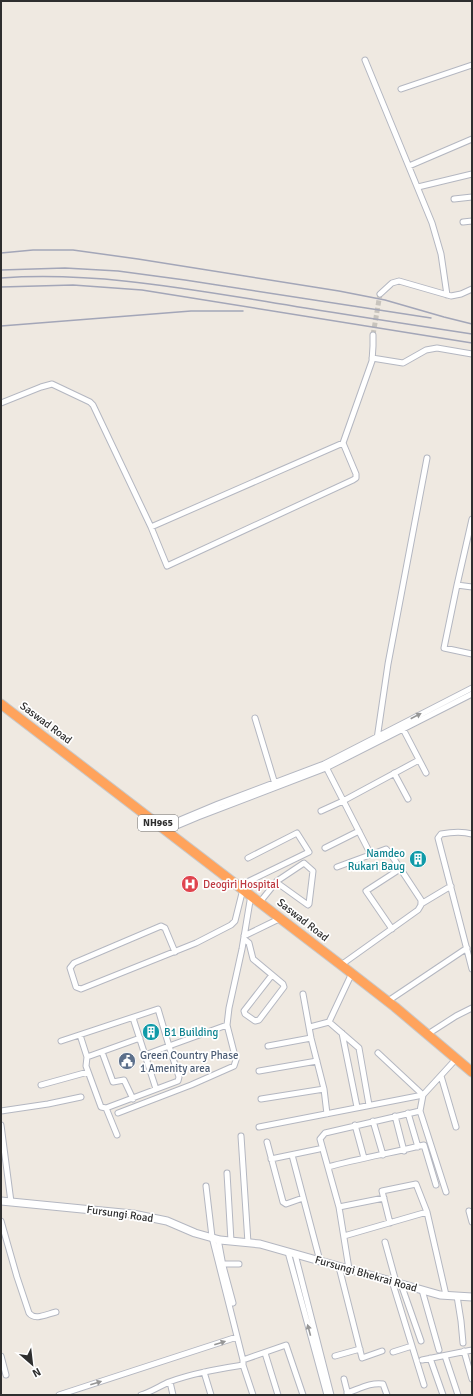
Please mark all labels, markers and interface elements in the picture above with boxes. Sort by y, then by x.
street label: Saswad Road [17,699,75,747]
one-way arrow [411,713,422,720]
road number: NH965 [138,815,178,831]
place label: Namdeo Rukari Baug [348,847,405,873]
building icon: Namdeo Rukari Baug [408,849,428,869]
hospital icon: Deogiri Hospital [180,874,200,894]
place label: Deogiri Hospital [203,878,279,891]
street label: Saswad Road [275,896,331,944]
building icon: B1 Building [141,1022,161,1042]
place label: B1 Building [164,1026,219,1039]
place label: Green Country Phase 1 Amenity area [140,1049,239,1075]
public building icon: Green Country Phase 1 Amenity area [117,1051,137,1071]
street label: Fursungi Road [86,1203,154,1225]
street label: Fursungi Bhekrai Road [313,1253,419,1295]
one-way arrow [306,1324,312,1336]
one-way arrow [214,1340,226,1346]
north arrow [12,1344,52,1384]
text: N [30,1365,43,1380]
one-way arrow [90,1380,102,1386]

